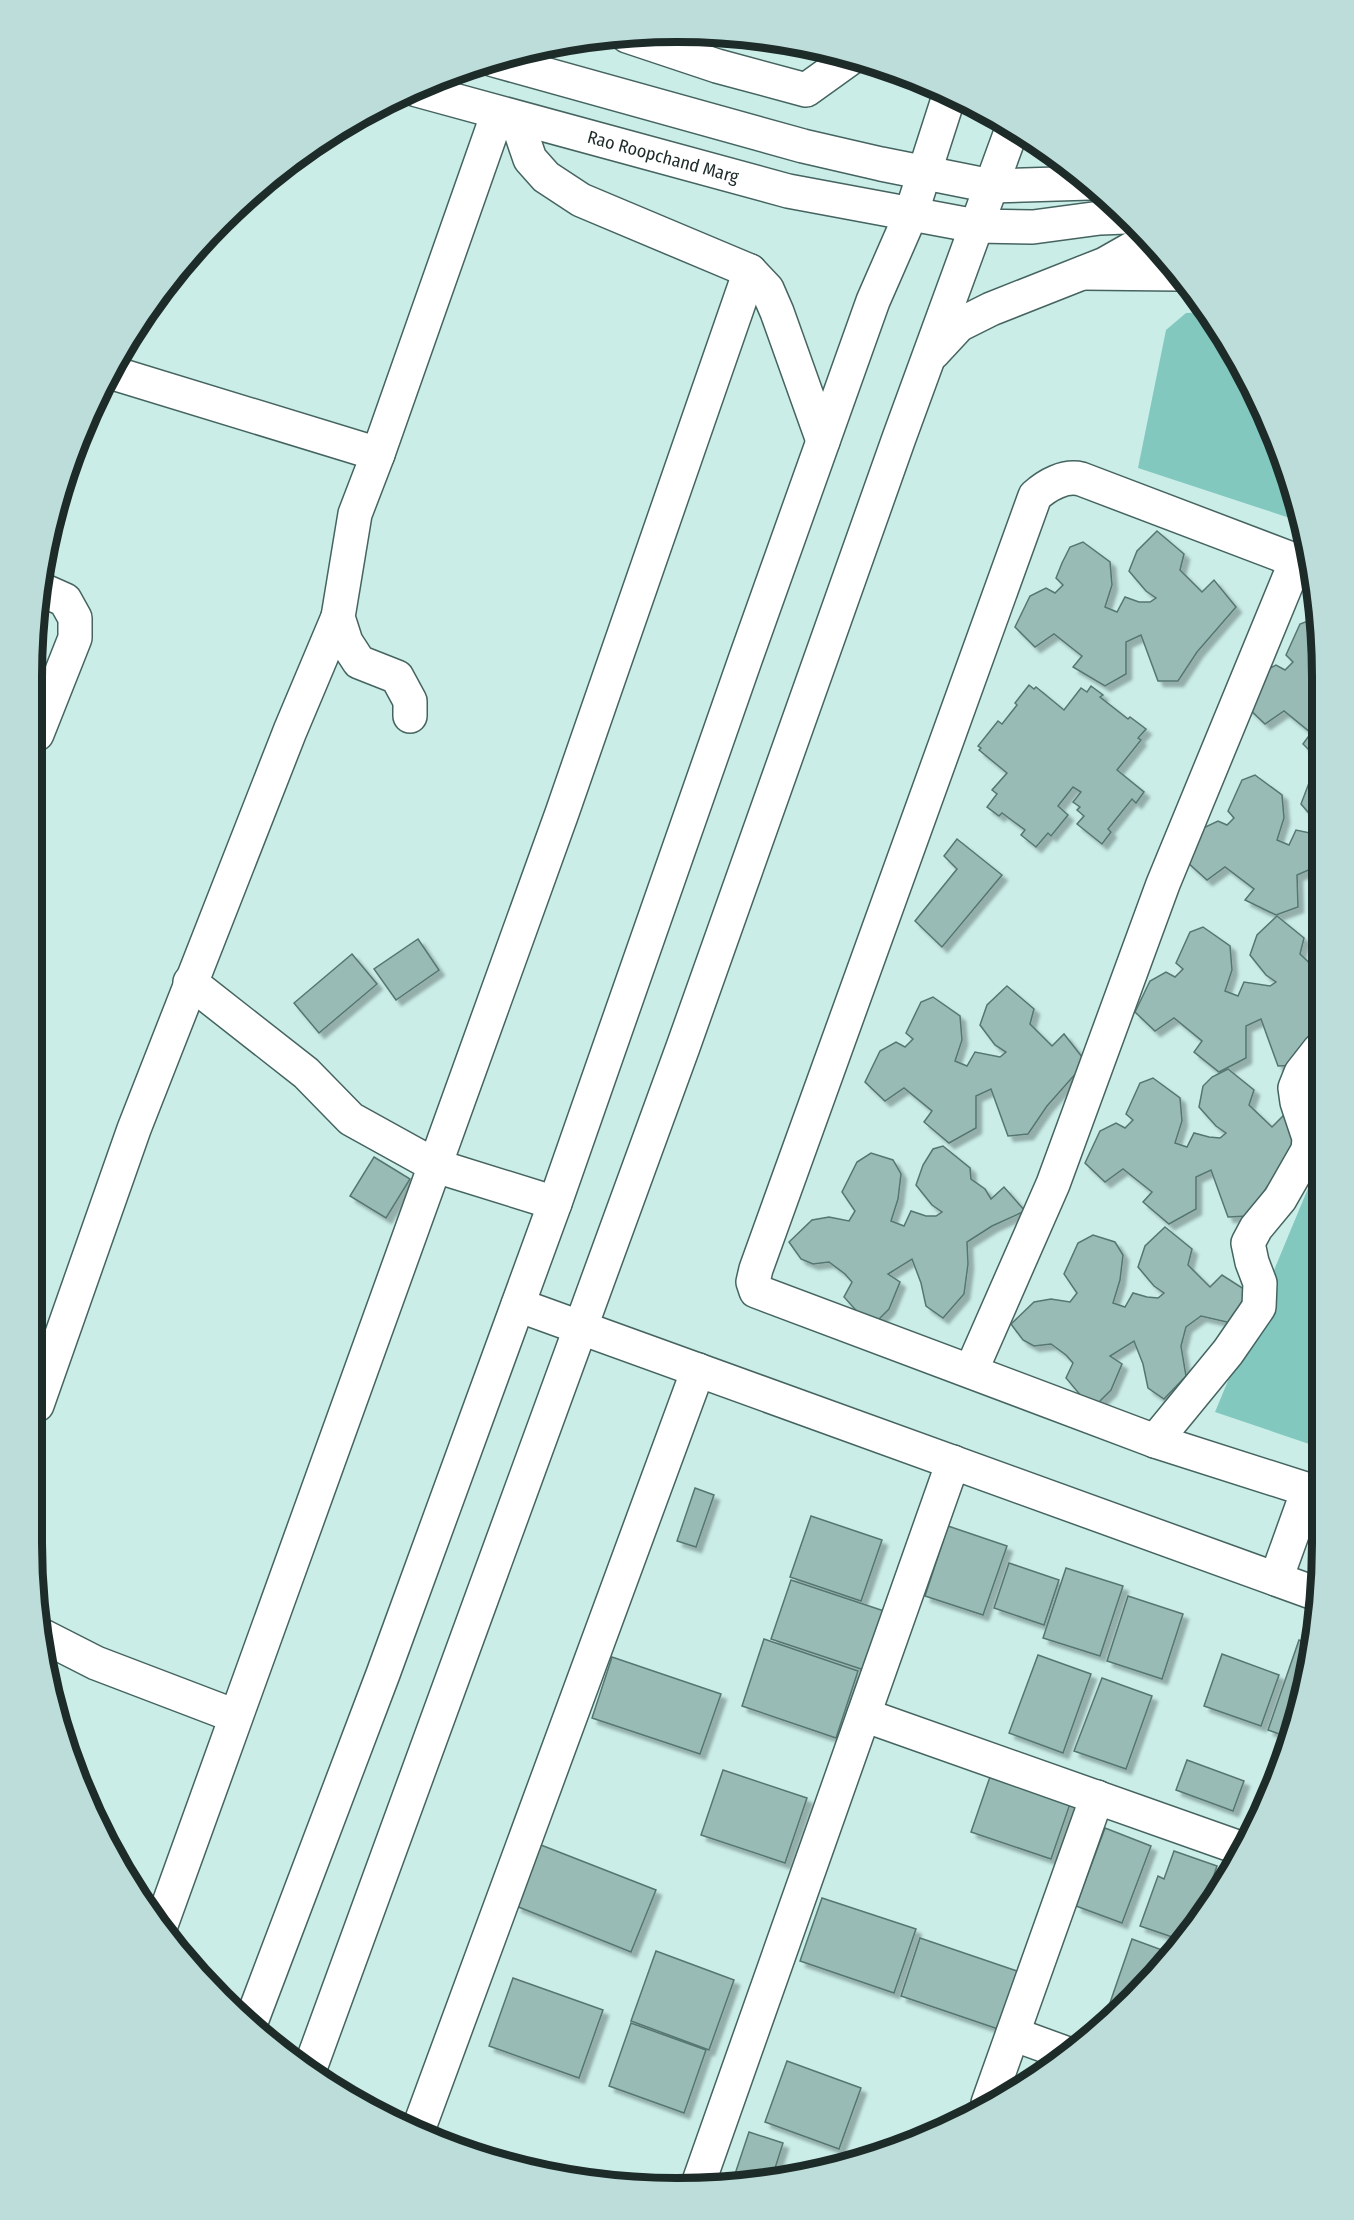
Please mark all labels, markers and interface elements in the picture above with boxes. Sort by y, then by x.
street label: Rao Roopchand Marg [585,126,742,188]

